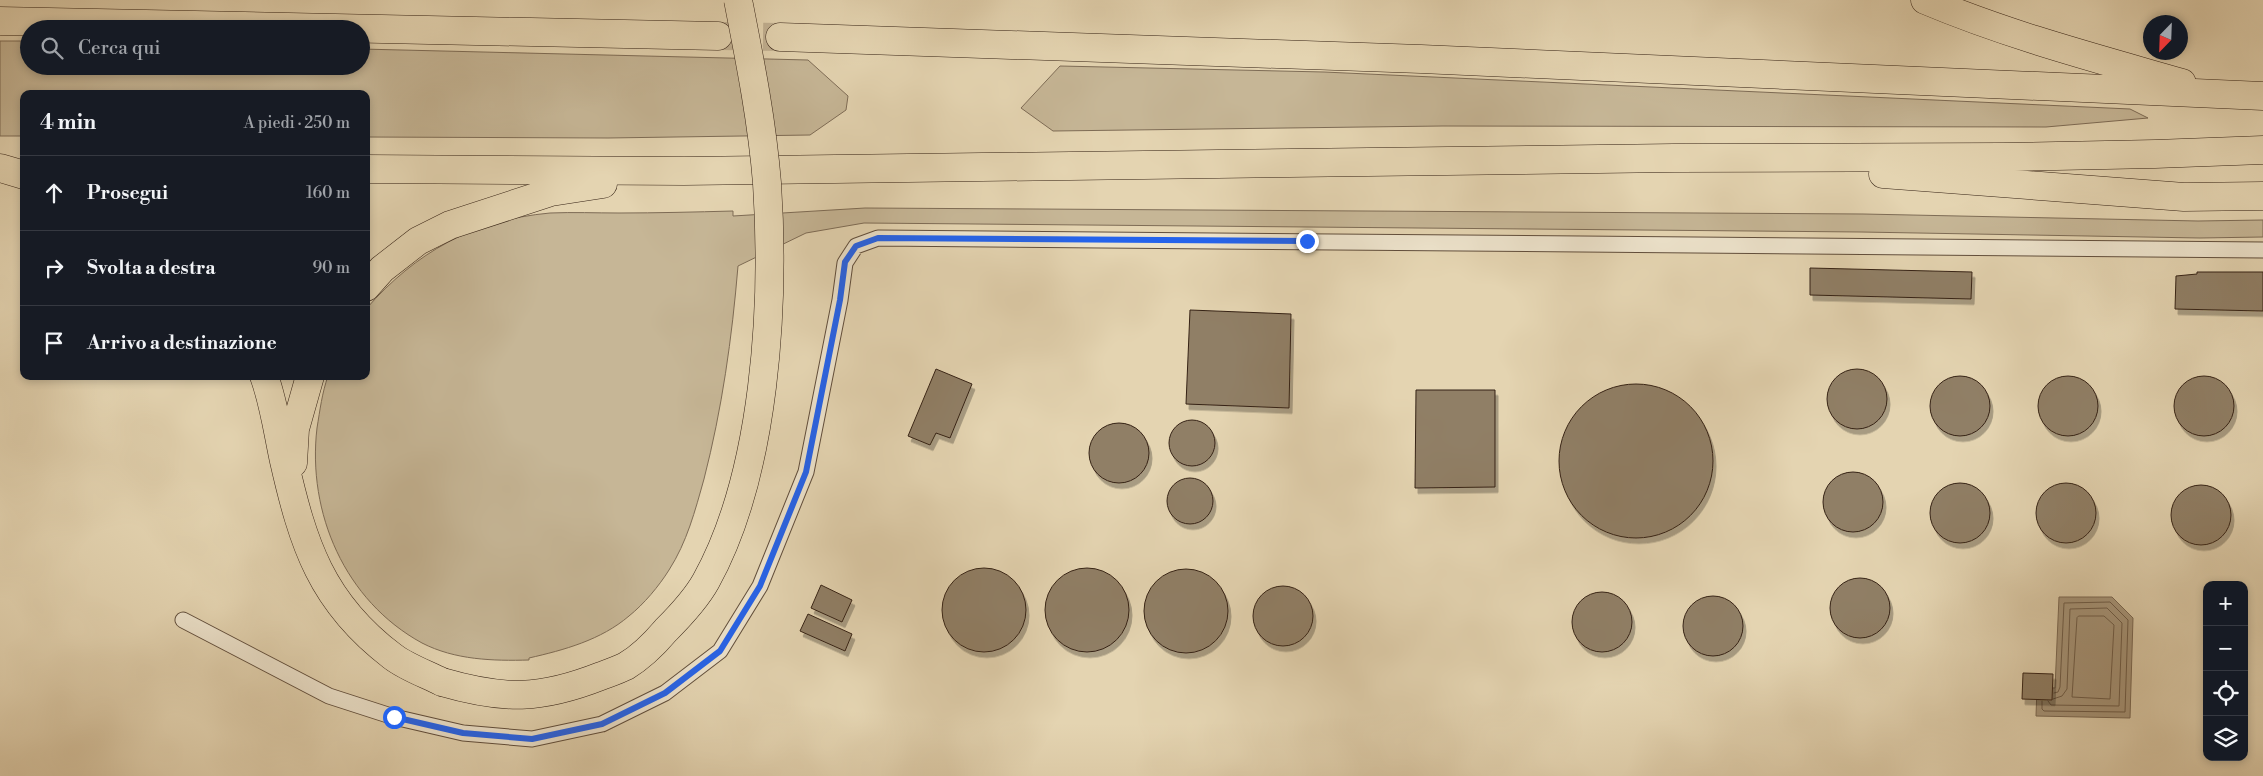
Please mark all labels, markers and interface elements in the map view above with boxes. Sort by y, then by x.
north arrow [2143,15,2188,60]
search box [20,20,370,75]
icon: search [38,34,66,62]
text: Cerca qui [78,36,161,60]
text: 4 min [40,110,96,136]
text: A piedi · 250 m [244,113,350,133]
icon: ahead [40,179,68,207]
text: Prosegui [87,181,168,205]
text: 160 m [306,183,350,203]
route end [1296,230,1319,253]
icon: right [40,254,68,282]
text: Svolta a destra [87,256,215,280]
text: 90 m [312,258,350,278]
icon: arrive [40,329,68,357]
text: Arrivo a destinazione [87,331,277,355]
map controls [2203,581,2248,761]
button: + [2203,581,2248,626]
button: − [2203,626,2248,671]
button: locate [2203,671,2248,716]
route start [383,706,406,729]
button: layers [2203,716,2248,761]

